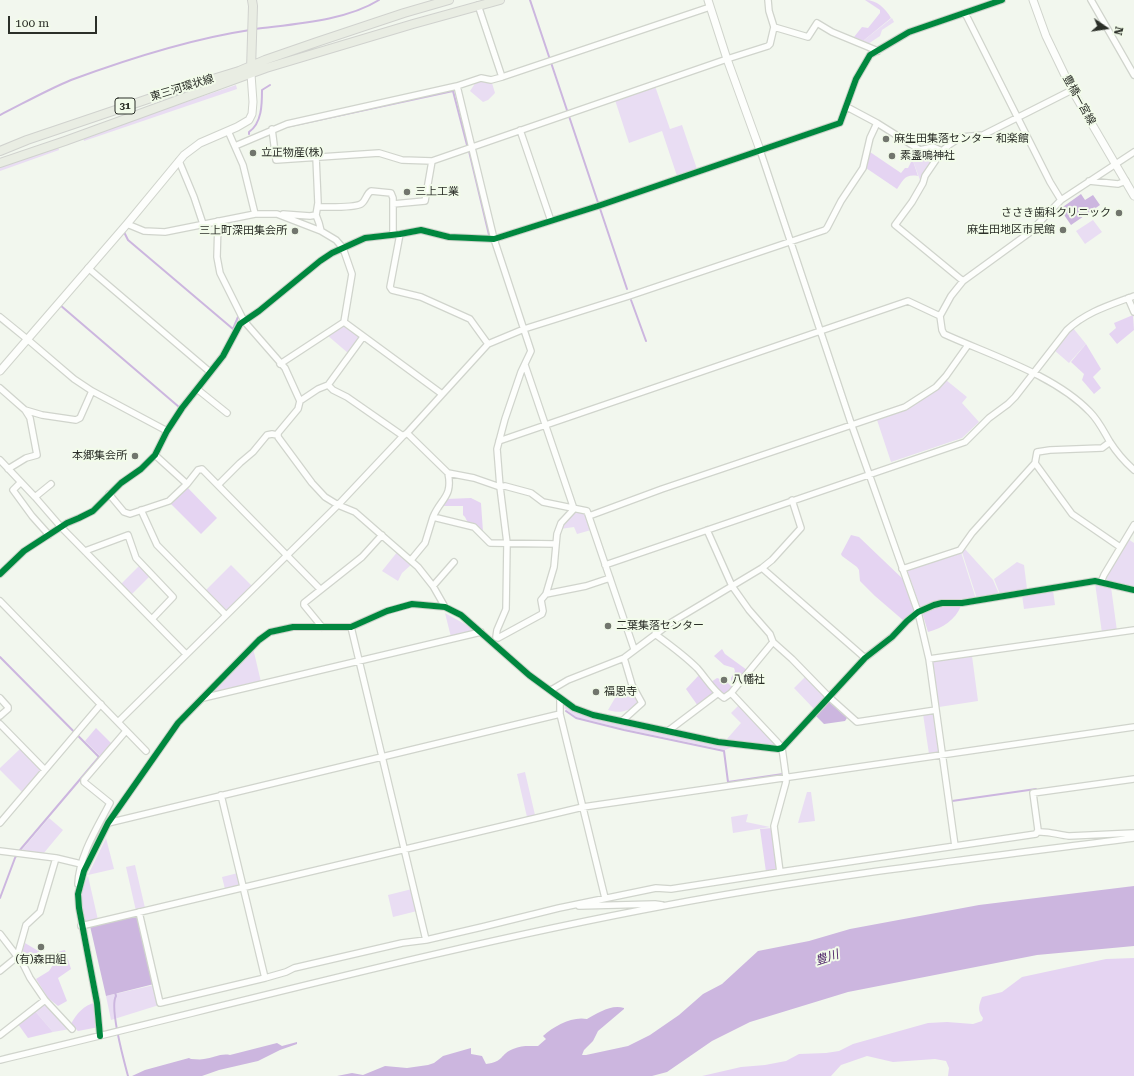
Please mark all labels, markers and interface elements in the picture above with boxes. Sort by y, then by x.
scale bar [10,8,99,34]
north arrow [1086,8,1126,48]
text: 100 m [15,16,49,30]
text: N [1111,25,1125,36]
street label: 東三河環状線 [149,72,215,104]
street label: 豊橋一宮線 [1060,73,1098,127]
road number: 31 [115,98,135,114]
place label: 麻生田集落センター 和楽館 [894,132,1029,146]
marker: 麻生田集落センター 和楽館 [881,134,891,144]
place label: 立正物産(株) [261,146,323,160]
marker: 立正物産(株) [248,148,258,158]
place label: 素盞嗚神社 [900,149,955,163]
marker: 素盞嗚神社 [887,151,897,161]
place label: 三上工業 [415,185,459,199]
marker: 三上工業 [402,187,412,197]
place label: ささき歯科クリニック [1001,206,1111,220]
marker: ささき歯科クリニック [1114,208,1124,218]
place label: 麻生田地区市民館 [967,223,1055,237]
place label: 三上町深田集会所 [199,224,287,238]
marker: 麻生田地区市民館 [1058,225,1068,235]
marker: 三上町深田集会所 [290,226,300,236]
place label: 本郷集会所 [72,449,127,463]
marker: 本郷集会所 [130,451,140,461]
place label: 二葉集落センター [616,619,704,633]
marker: 二葉集落センター [603,621,613,631]
place label: 八幡社 [732,673,765,687]
marker: 八幡社 [719,675,729,685]
place label: 福恩寺 [604,685,637,699]
marker: 福恩寺 [591,687,601,697]
marker: (有)森田組 [36,942,46,952]
water label: 豊川 [813,947,841,969]
place label: (有)森田組 [15,953,67,967]

